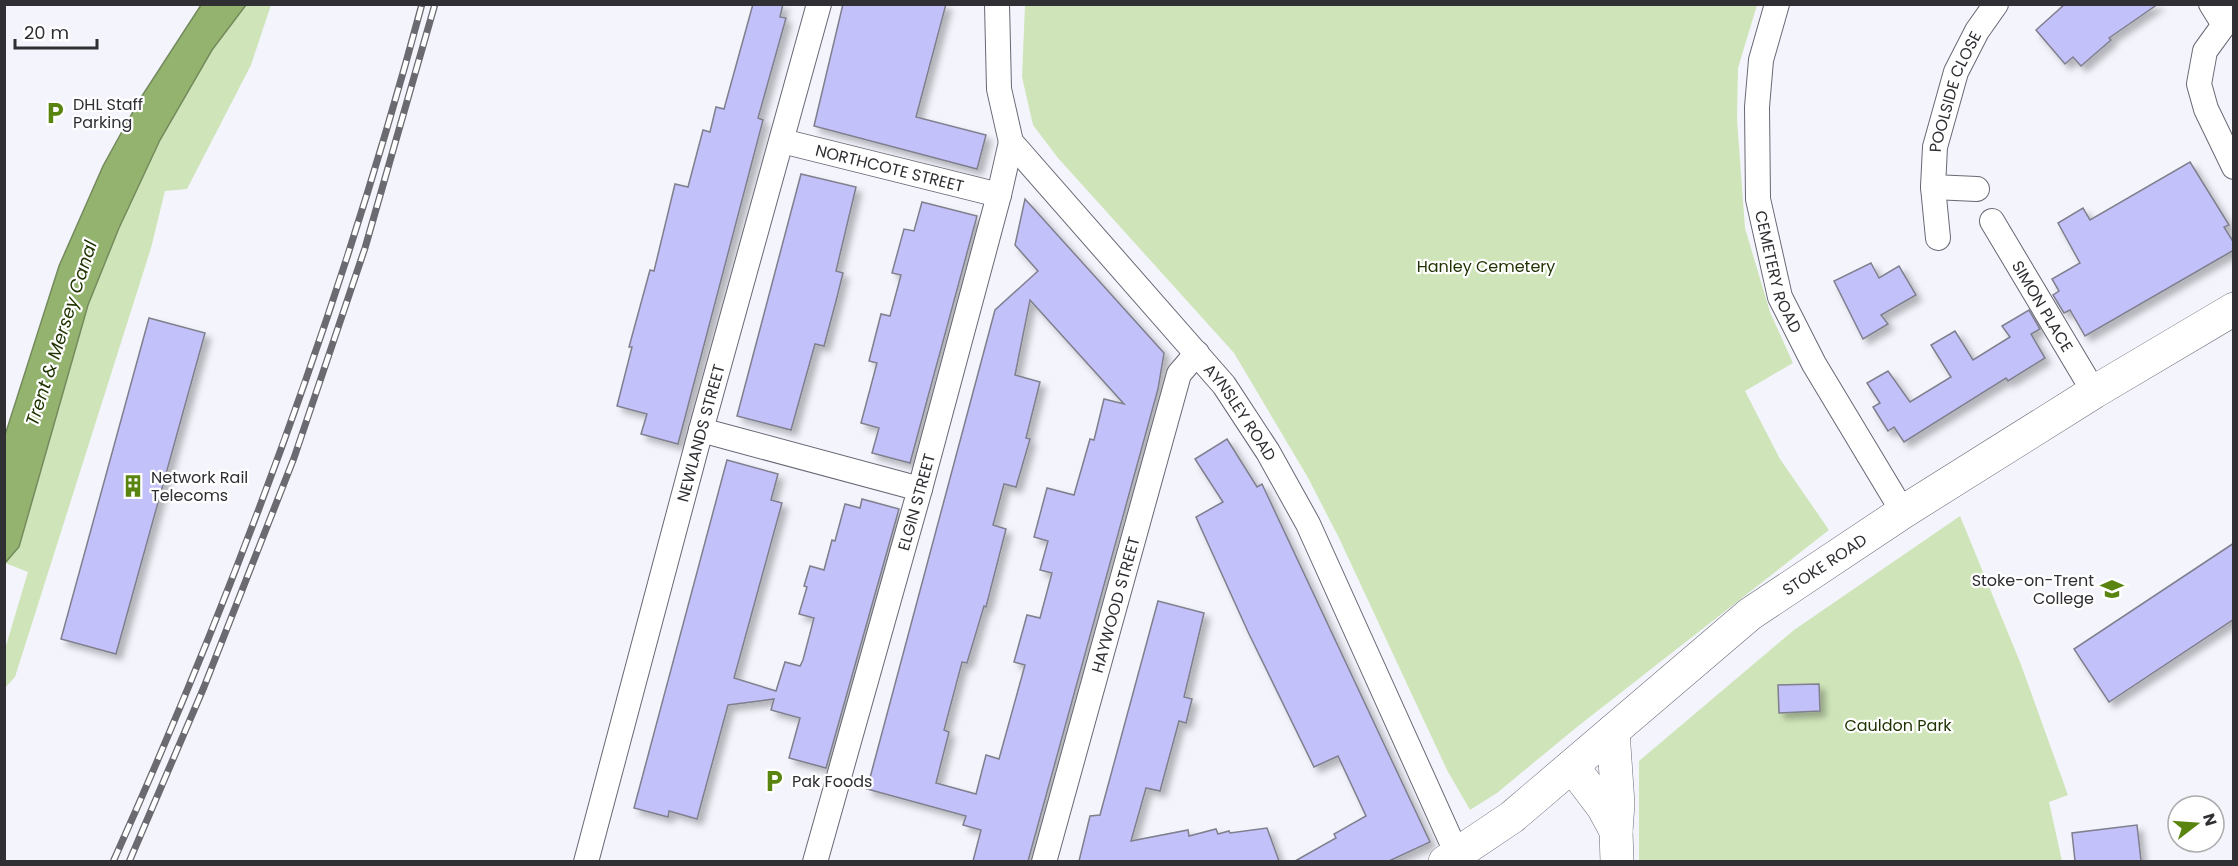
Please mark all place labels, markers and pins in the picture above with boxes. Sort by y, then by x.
place label: DHL Staff Parking [73,93,143,134]
parking icon: DHL Staff Parking [42,100,68,126]
place label: Network Rail Telecoms [151,466,248,507]
building icon: Network Rail Telecoms [120,473,146,499]
place label: Stoke-on-Trent College [1972,569,2094,610]
school or university icon: Stoke-on-Trent College [2099,576,2125,602]
parking icon: Pak Foods [761,768,787,794]
place label: Pak Foods [792,770,872,793]

